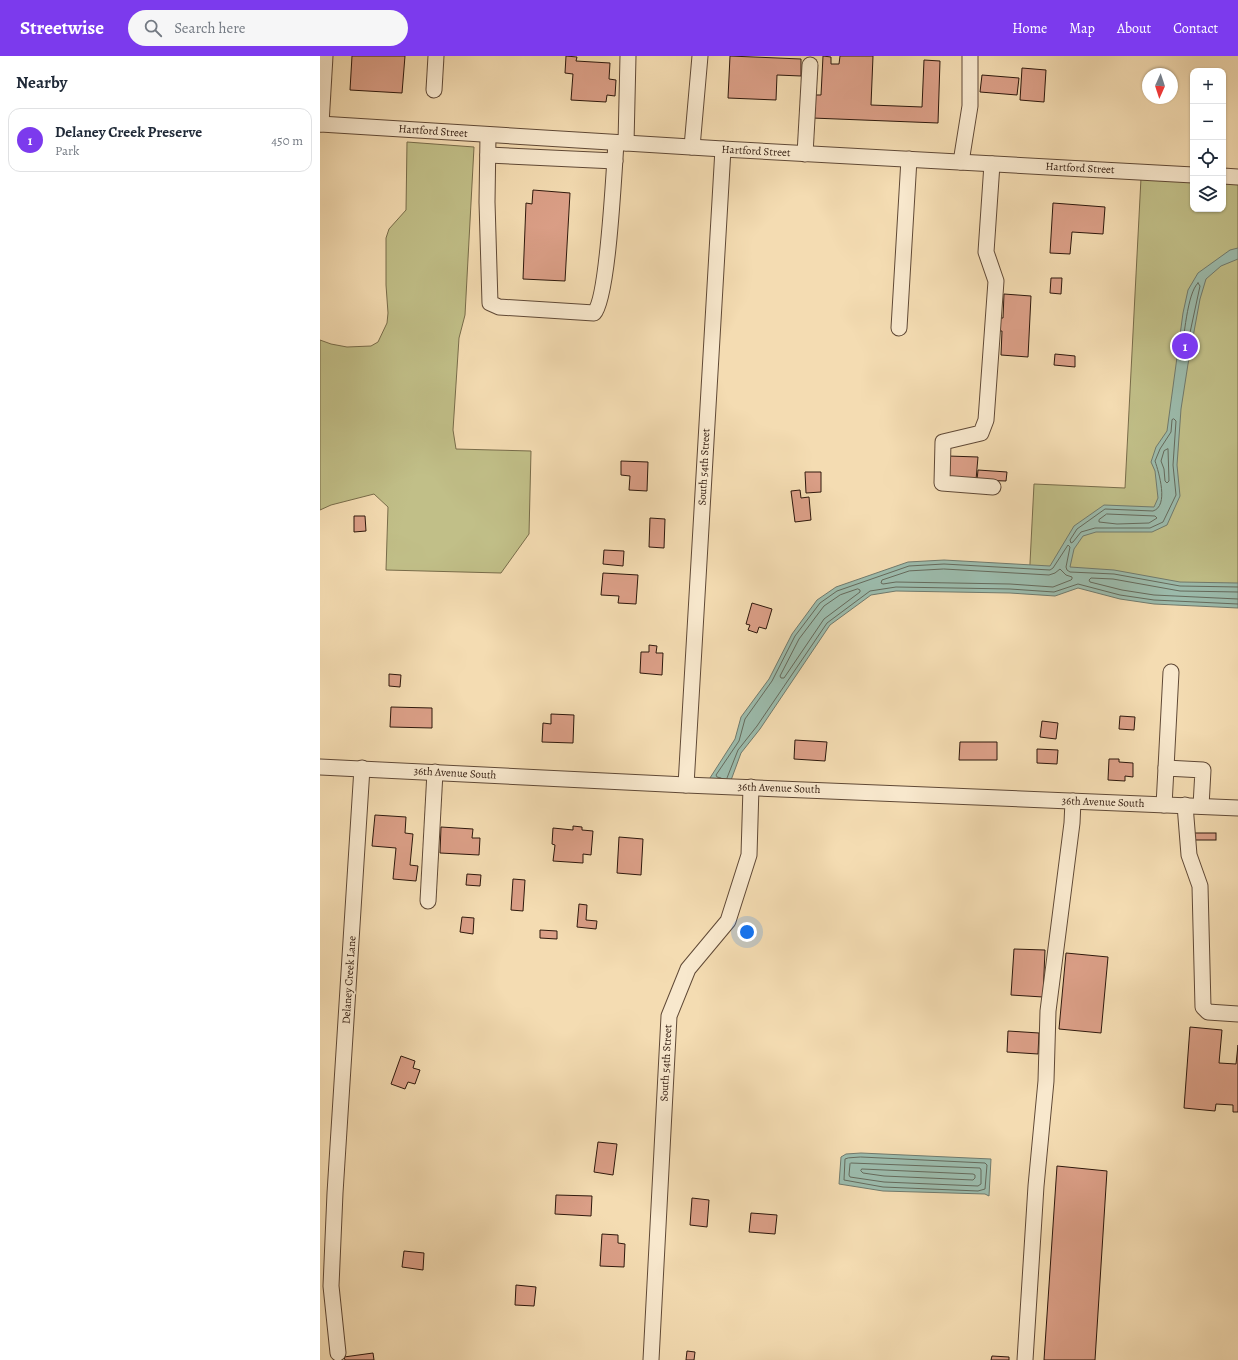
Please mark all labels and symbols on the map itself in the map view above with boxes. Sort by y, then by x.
north arrow [1142,68,1178,104]
street label: Hartford Street [398,121,468,141]
street label: Hartford Street [721,142,791,160]
street label: Hartford Street [1045,159,1115,177]
pin: 1 [1172,331,1198,361]
street label: South 54th Street [694,428,714,506]
street label: 36th Avenue South [413,763,497,783]
street label: 36th Avenue South [737,779,821,797]
street label: 36th Avenue South [1061,793,1145,811]
your location [737,922,757,942]
street label: Delaney Creek Lane [338,935,360,1025]
street label: South 54th Street [656,1024,676,1102]

